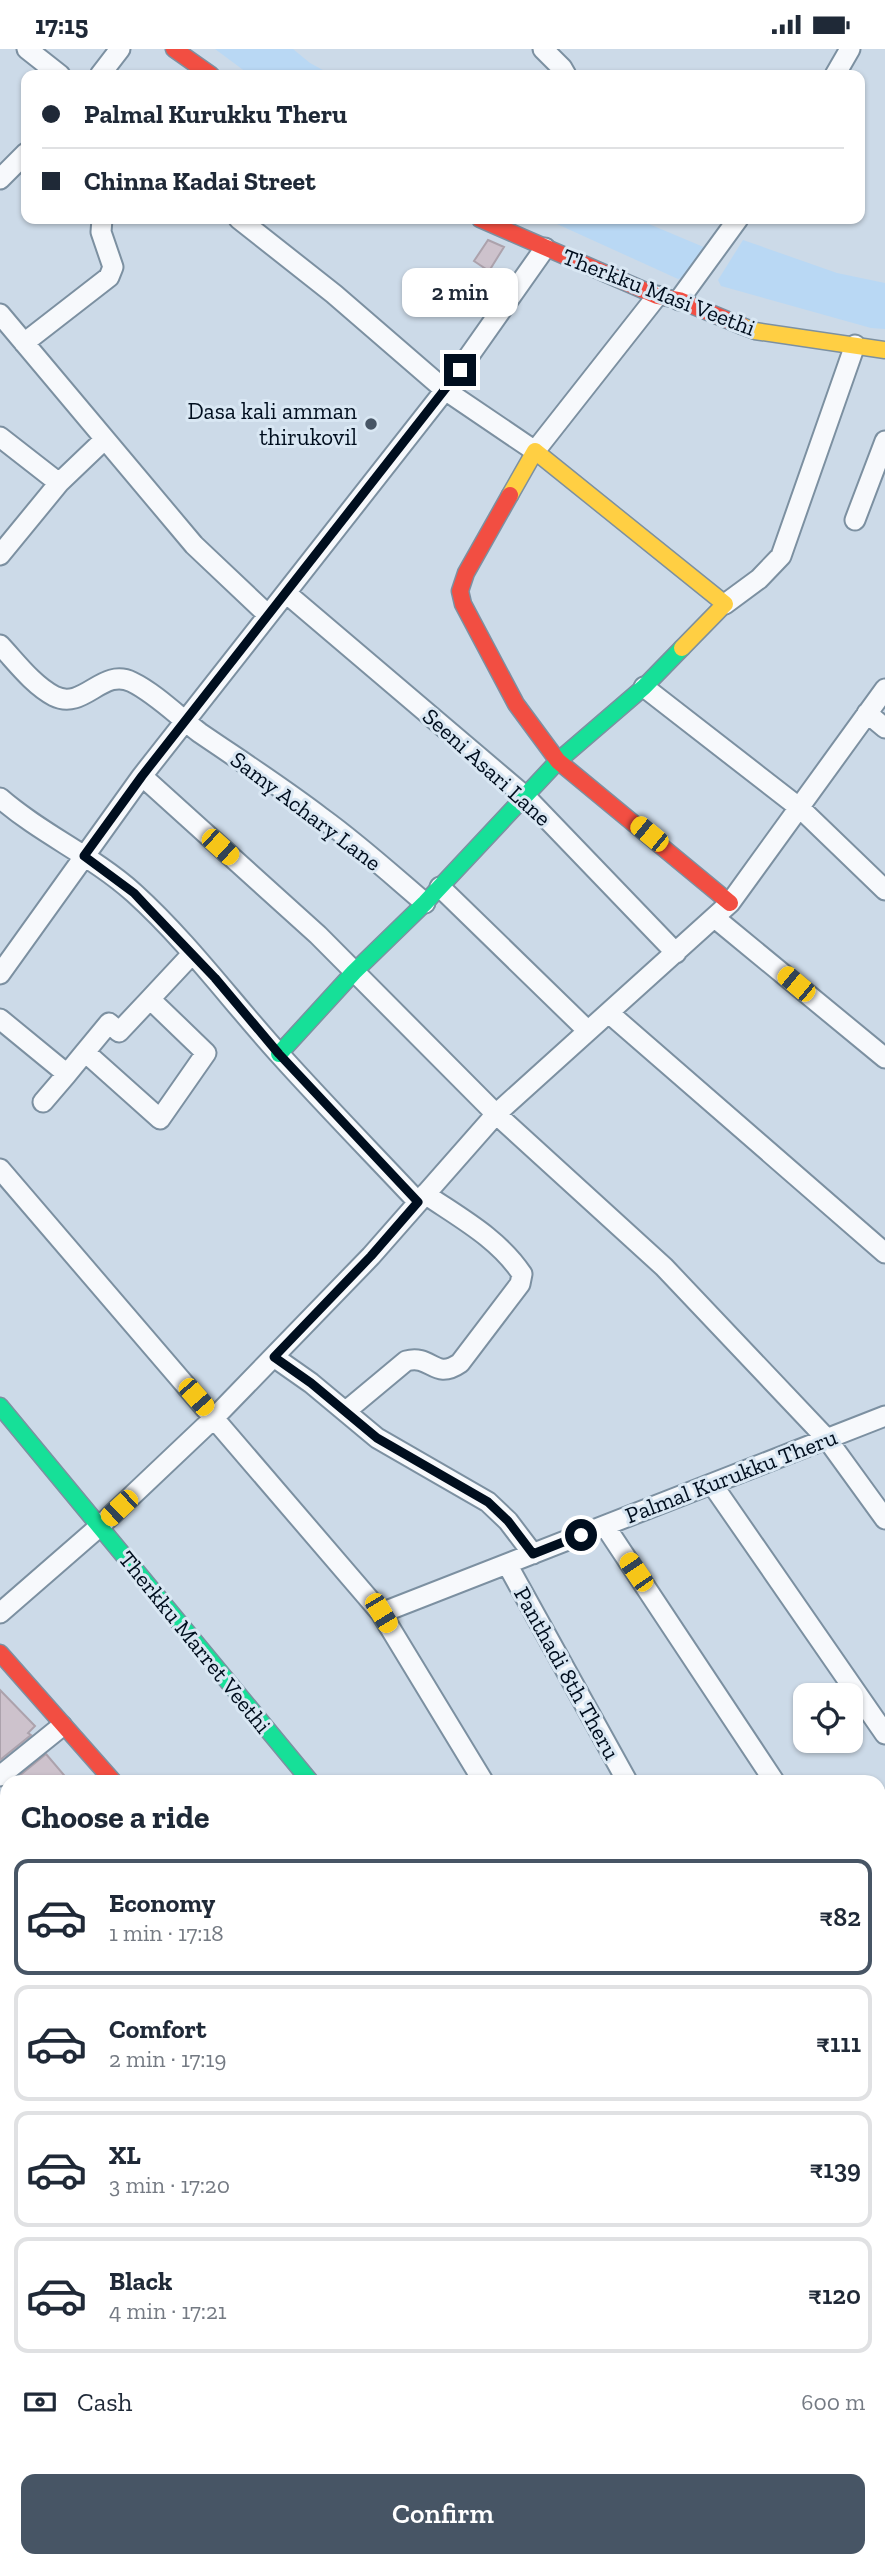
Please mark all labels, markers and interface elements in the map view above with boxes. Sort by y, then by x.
text: 17:15 [35,9,88,41]
text: Palmal Kurukku Theru [84,98,347,130]
text: Chinna Kadai Street [84,165,316,197]
street label: Therkku Masi Veethi [559,242,759,342]
callout: 2 min [402,268,518,317]
text: 2 min [431,278,489,306]
route end [444,354,476,386]
place label: Dasa kali amman thirukovil [187,397,357,451]
marker: Dasa kali amman thirukovil [363,416,379,432]
street label: Seeni Asari Lane [417,702,557,832]
street label: Samy Achary Lane [225,745,387,877]
car [627,813,672,855]
car [198,825,243,869]
car [774,962,819,1006]
car [175,1374,218,1420]
street label: Palmal Kurukku Theru [621,1423,841,1529]
car [97,1486,142,1530]
route start [565,1519,597,1551]
street label: Therkku Marret Veethi [113,1545,277,1739]
car [616,1549,657,1595]
street label: Panthadi 8th Theru [508,1582,626,1764]
car [362,1590,401,1636]
map controls [793,1683,863,1753]
button: locate [793,1683,863,1753]
text: Choose a ride [21,1798,209,1836]
icon: car [25,1886,88,1949]
text: Economy [109,1887,215,1919]
text: ₹82 [819,1901,861,1933]
text: 1 min · 17:18 [109,1919,224,1947]
icon: car [25,2012,88,2075]
text: Comfort [109,2013,206,2045]
text: ₹111 [816,2027,861,2059]
text: 2 min · 17:19 [109,2045,227,2073]
icon: car [25,2138,88,2201]
text: XL [109,2139,141,2171]
text: ₹139 [809,2153,861,2185]
text: 3 min · 17:20 [109,2171,230,2199]
icon: car [25,2264,88,2327]
text: Black [109,2265,172,2297]
text: ₹120 [808,2279,861,2311]
text: 4 min · 17:21 [109,2297,227,2325]
icon: cash [21,2383,59,2421]
text: Cash [77,2386,132,2418]
text: 600 m [801,2388,865,2416]
button: Confirm [21,2474,865,2554]

